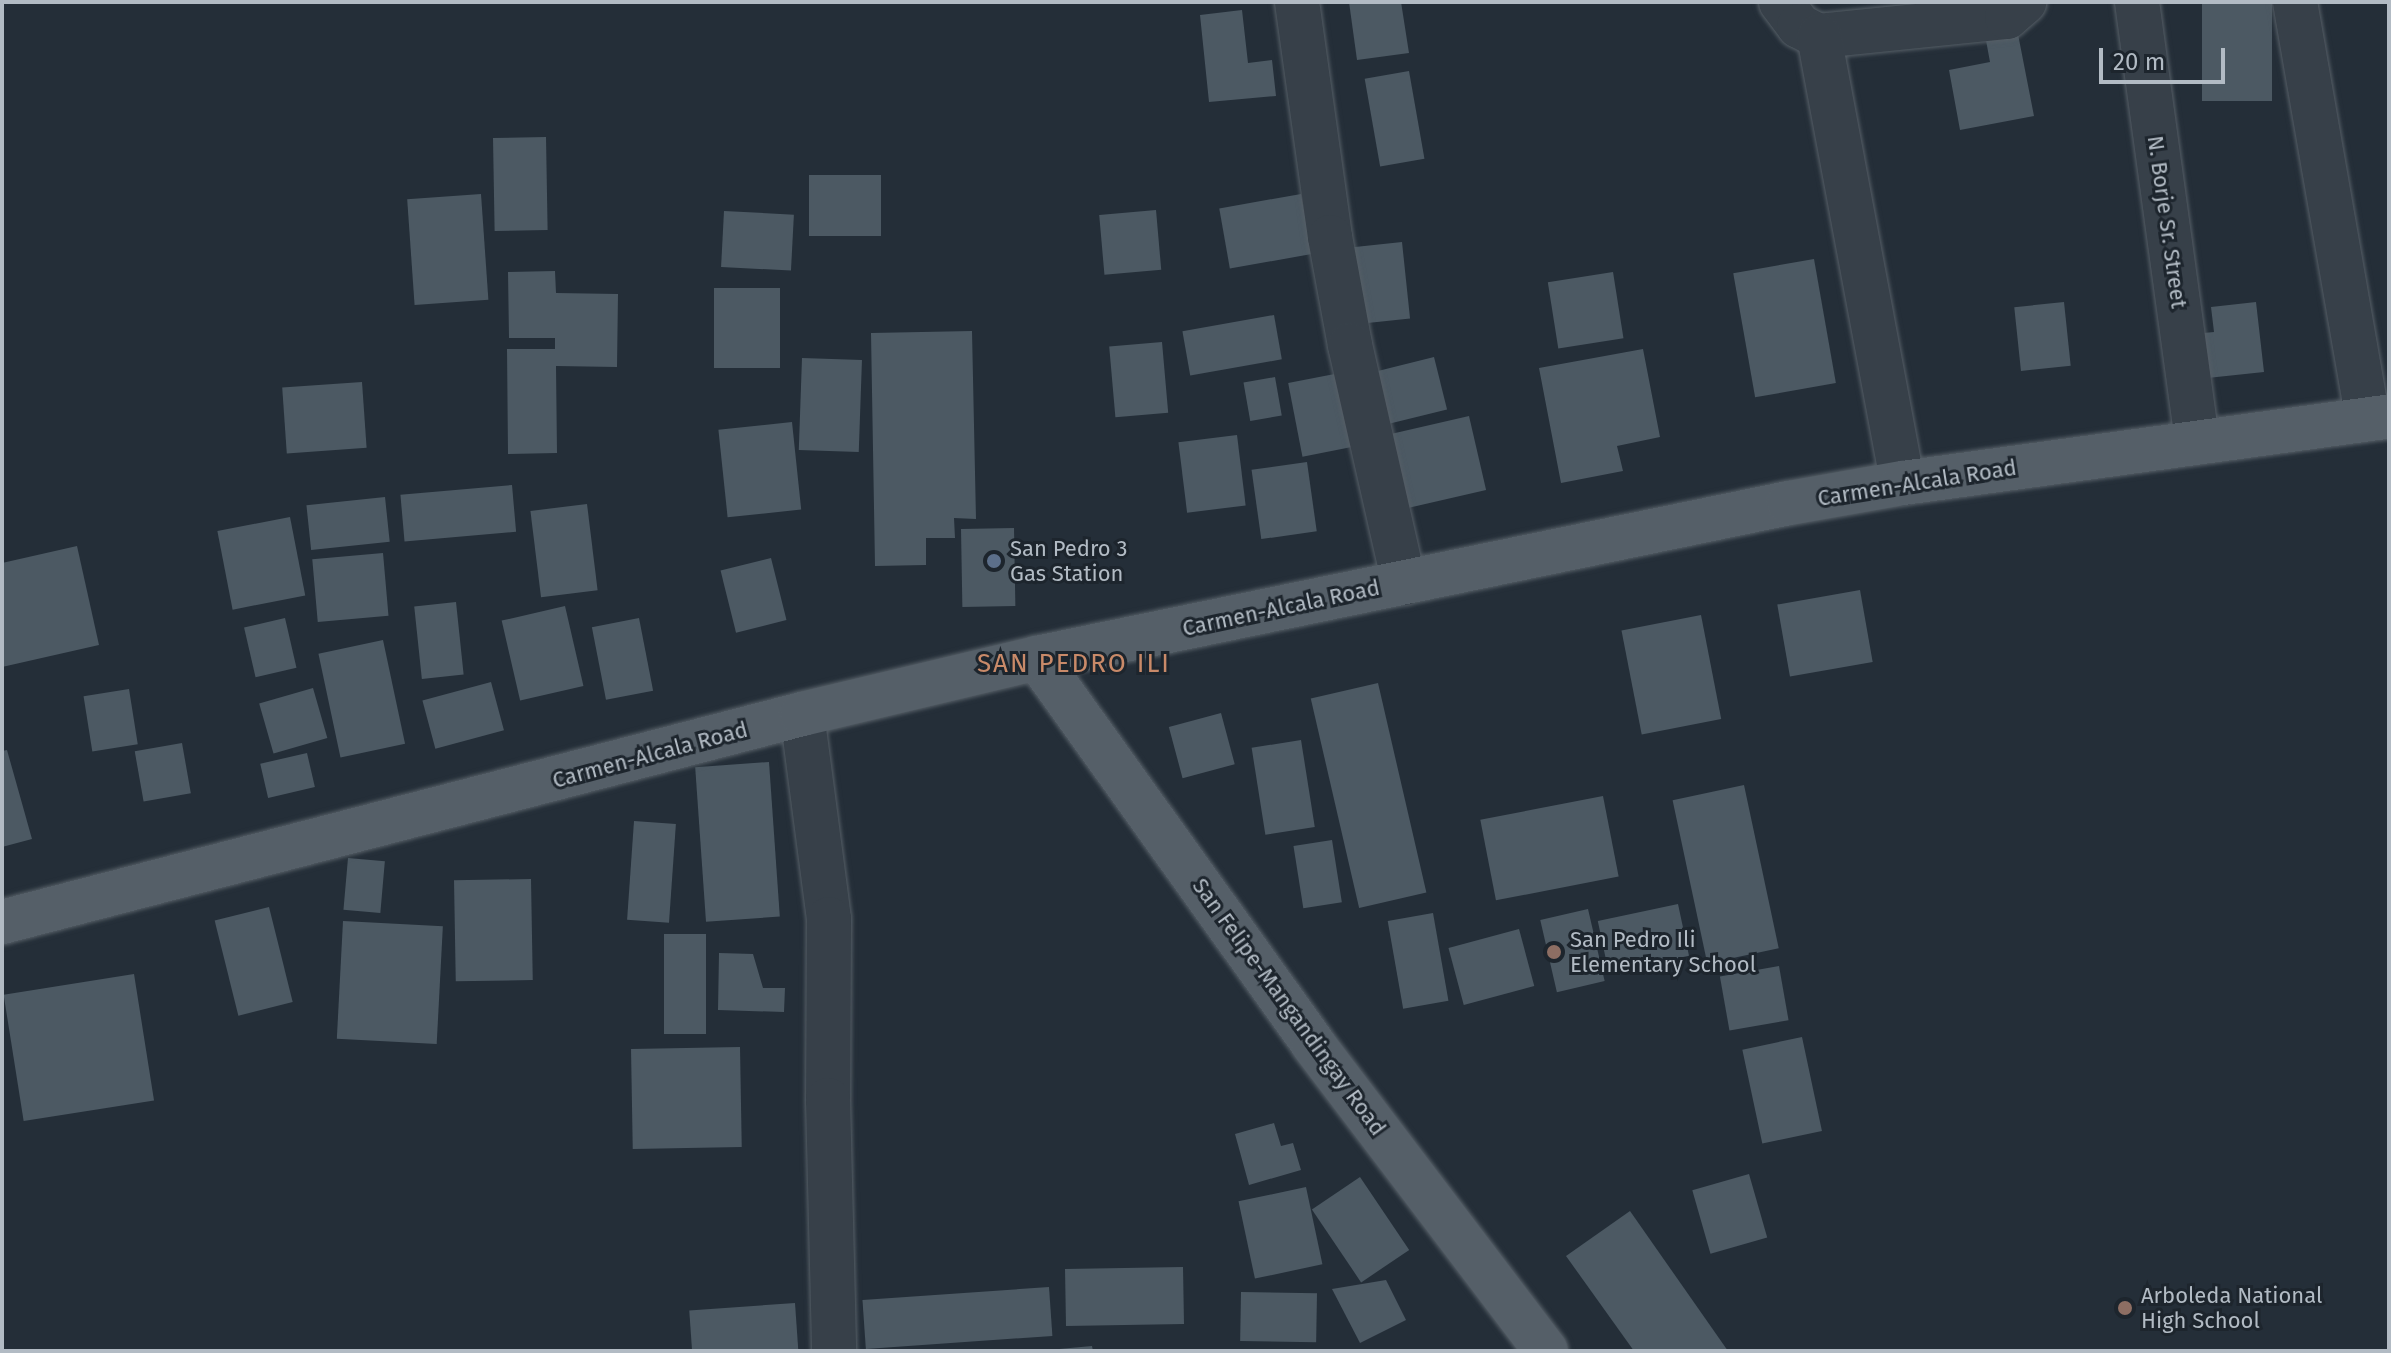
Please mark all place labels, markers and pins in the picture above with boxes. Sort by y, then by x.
place label: San Pedro 3 Gas Station [1010,535,1127,586]
marker: San Pedro 3 Gas Station [985,552,1003,570]
place label: San Pedro Ili Elementary School [1570,926,1756,978]
marker: San Pedro Ili Elementary School [1545,943,1563,961]
place label: Arboleda National High School [2141,1282,2322,1334]
marker: Arboleda National High School [2116,1299,2134,1317]

